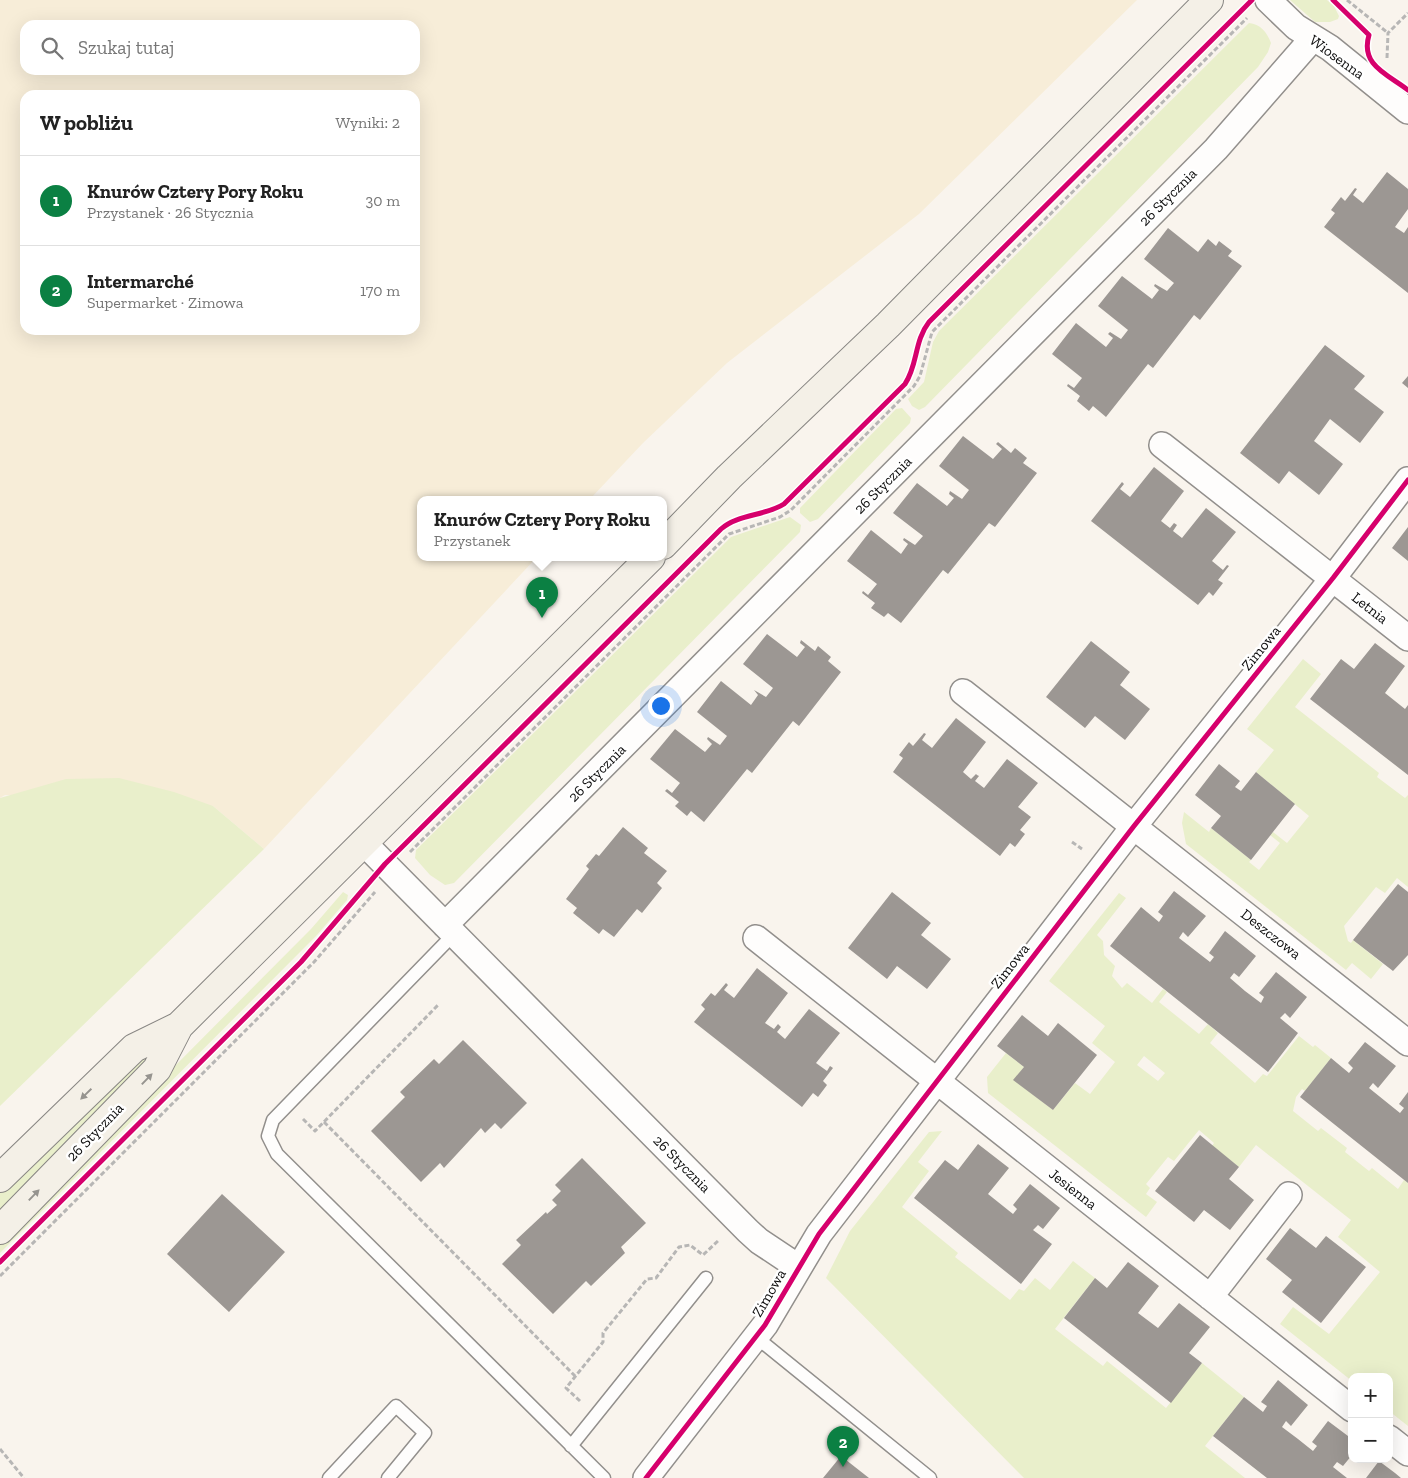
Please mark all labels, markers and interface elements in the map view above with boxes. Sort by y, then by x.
search box [20,20,420,75]
street label: Wiosenna [1306,31,1368,83]
icon: search [38,34,66,62]
text: Szukaj tutaj [78,36,174,59]
text: W pobliżu [40,110,133,135]
text: Wyniki: 2 [336,113,400,132]
street label: 26 Stycznia [1135,164,1201,230]
text: Knurów Cztery Pory Roku [87,180,303,203]
text: 1 [53,191,59,210]
text: 30 m [366,191,400,210]
text: Przystanek · 26 Stycznia [87,203,254,222]
text: Intermarché [87,270,194,293]
text: 2 [52,281,60,300]
text: 170 m [360,281,400,300]
text: Supermarket · Zimowa [87,293,244,312]
street label: 26 Stycznia [850,452,916,518]
popup [417,496,667,561]
text: Knurów Cztery Pory Roku [434,508,650,531]
text: Przystanek [434,531,511,550]
pin: 1 [526,577,558,618]
street label: Letnia [1348,588,1392,628]
street label: Zimowa [1238,622,1284,674]
your location [648,693,674,719]
street label: 26 Stycznia [564,740,630,806]
street label: Deszczowa [1237,905,1305,963]
street label: Zimowa [987,940,1033,992]
one-way arrow [141,1073,153,1085]
one-way arrow [80,1088,92,1100]
street label: 26 Stycznia [63,1099,127,1165]
street label: 26 Stycznia [649,1131,715,1197]
street label: Jesienna [1045,1165,1101,1213]
one-way arrow [28,1190,40,1202]
street label: Zimowa [748,1266,790,1320]
map controls [1348,1373,1393,1463]
button: + [1348,1373,1393,1418]
button: − [1348,1418,1393,1463]
pin: 2 [827,1426,859,1467]

